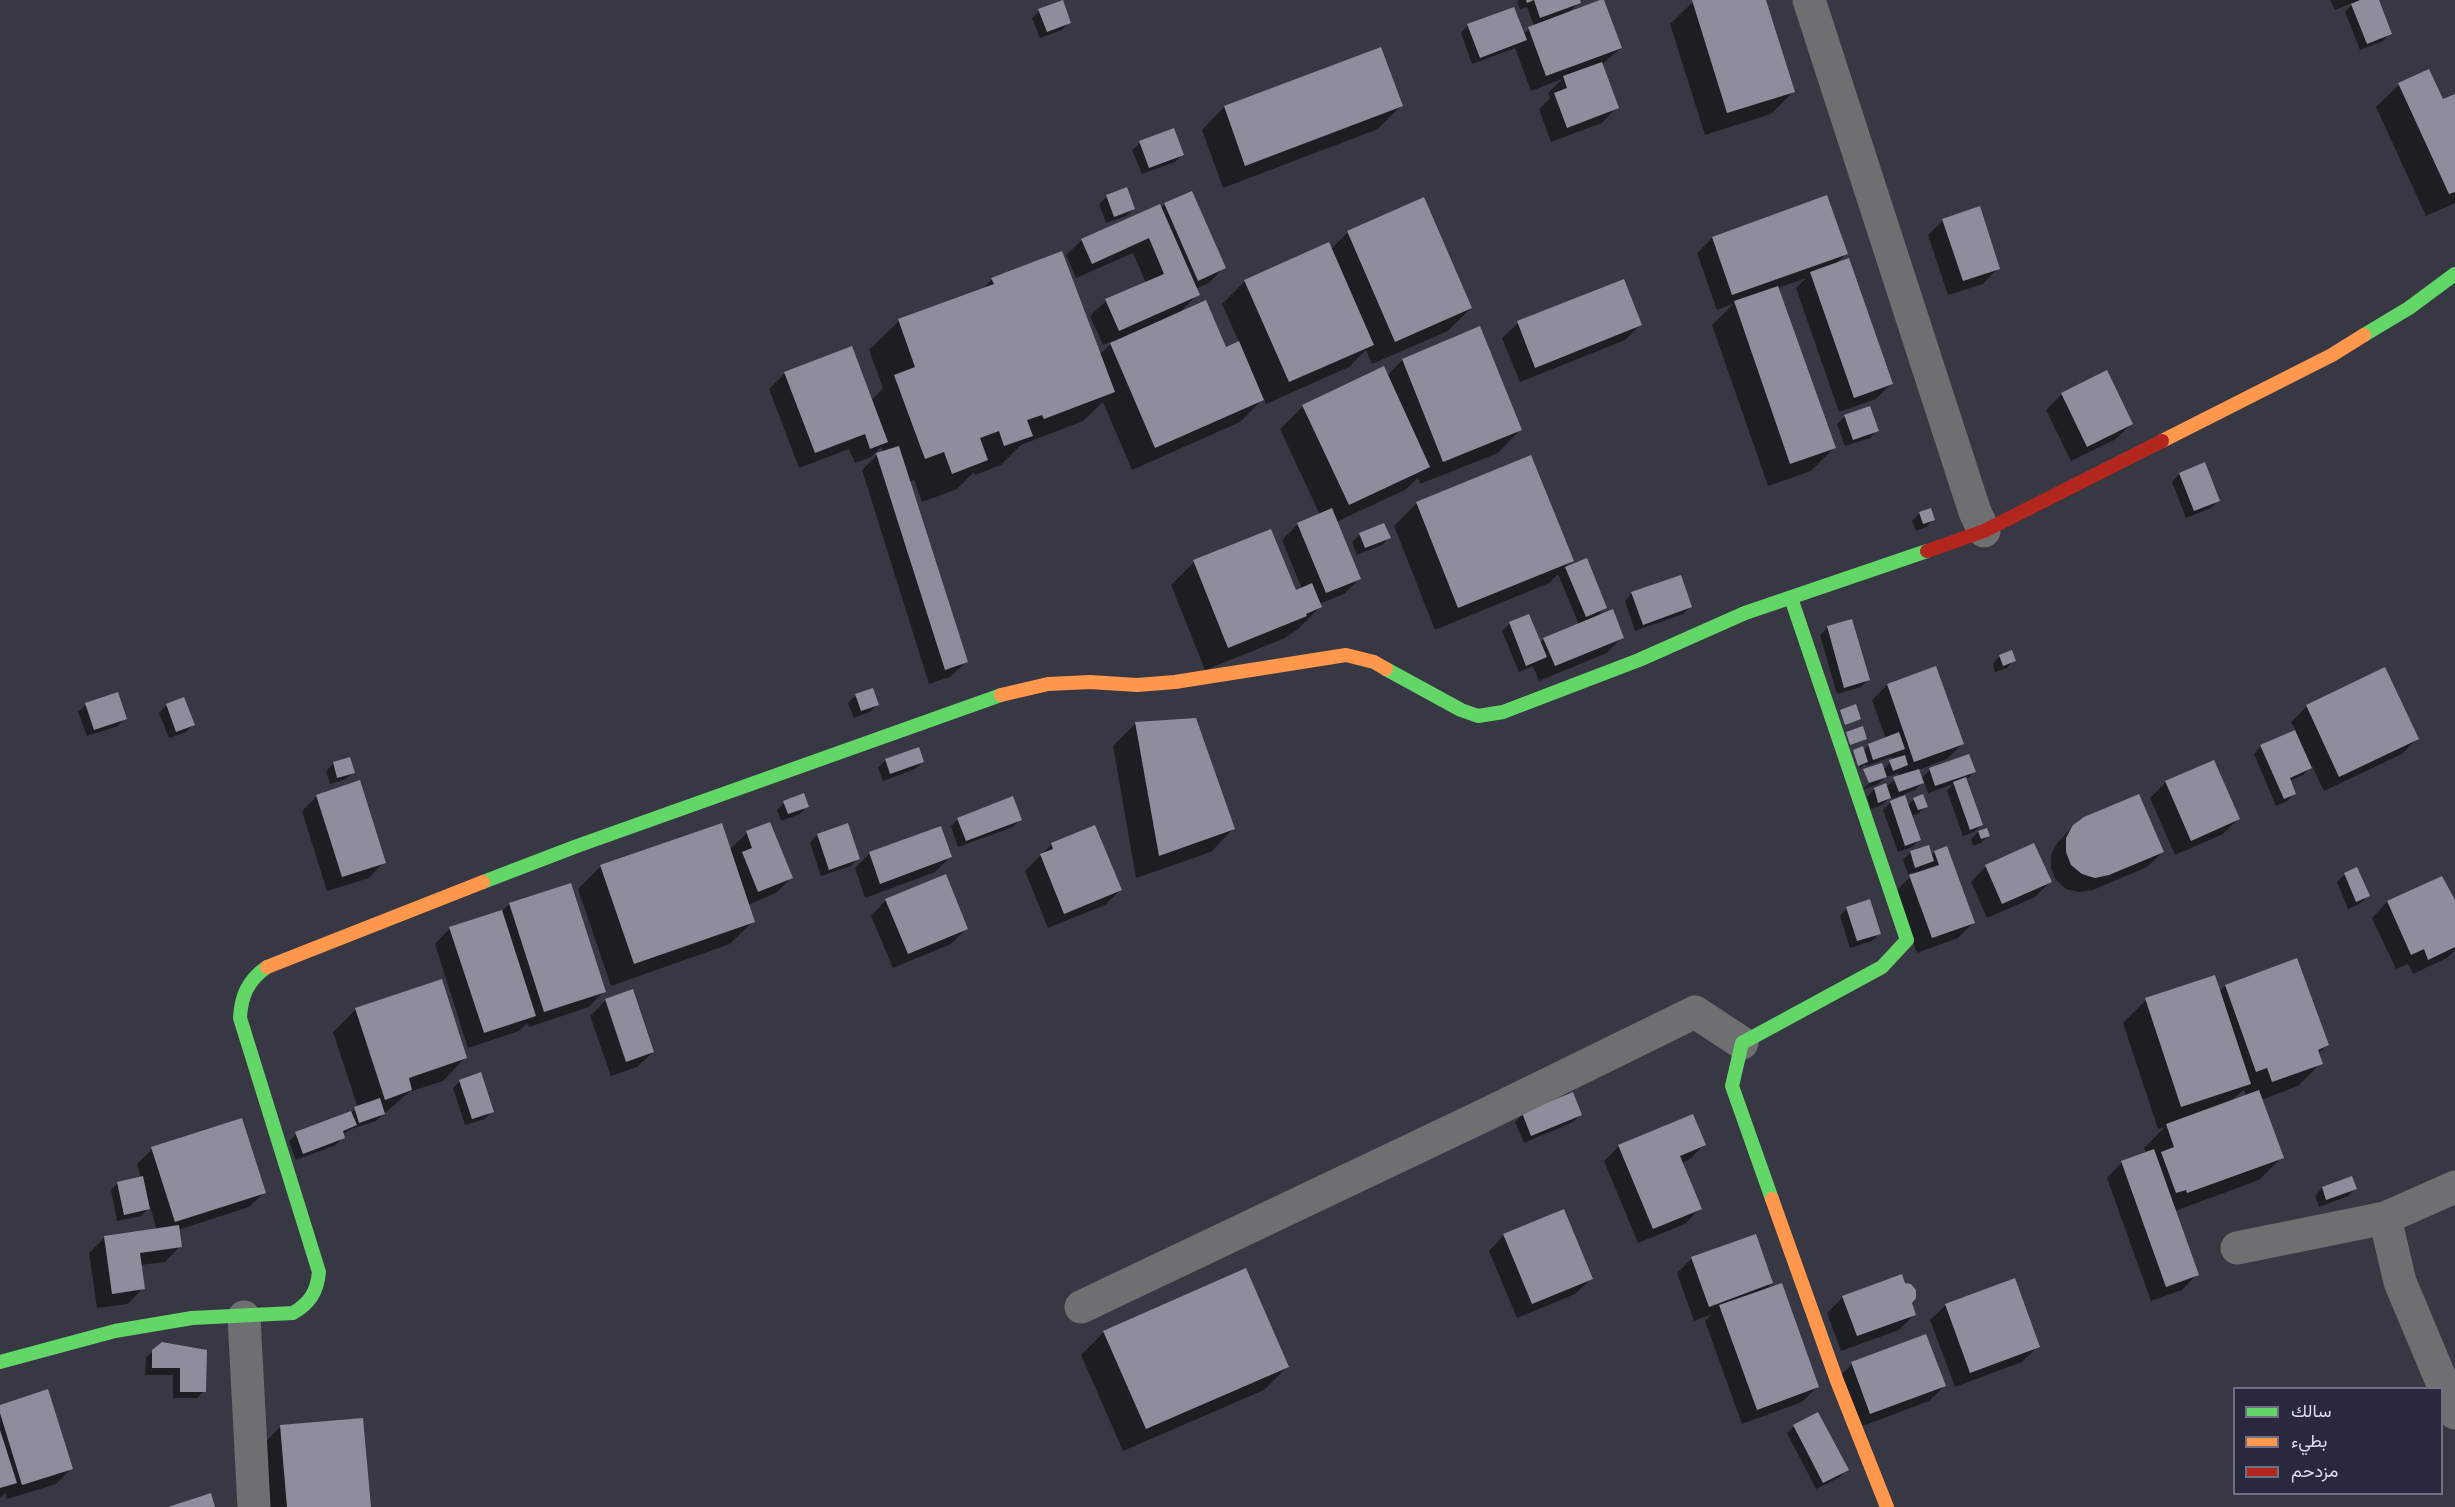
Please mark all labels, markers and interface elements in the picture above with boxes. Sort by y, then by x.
legend [2233,1387,2443,1495]
text: سالك [2291,1398,2331,1424]
text: بطيء [2291,1428,2327,1454]
text: مزدحم [2291,1458,2338,1484]

